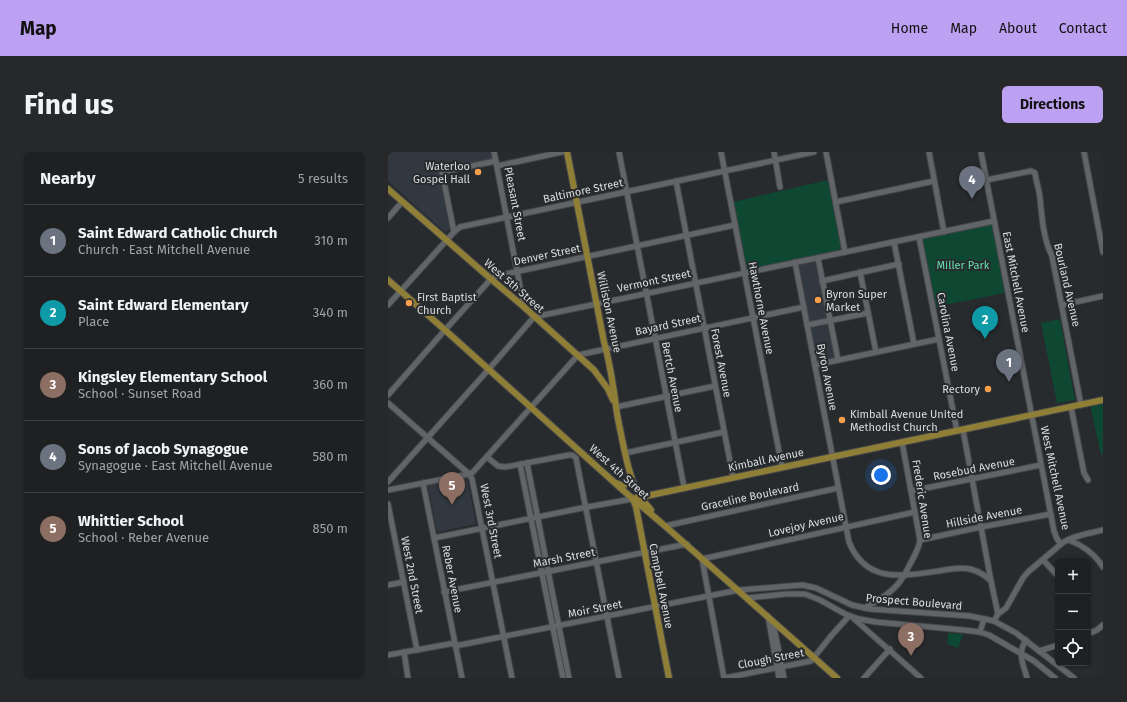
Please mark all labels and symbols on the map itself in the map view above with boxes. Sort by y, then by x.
place label: Waterloo Gospel Hall [413,160,470,186]
street label: Pleasant Street [501,166,529,242]
pin: 4 [959,166,985,199]
marker: Waterloo Gospel Hall [473,167,483,177]
street label: Baltimore Street [542,176,624,206]
street label: East Mitchell Avenue [1000,230,1032,334]
street label: Denver Street [512,242,582,268]
street label: Bourland Avenue [1051,242,1083,328]
street label: West 5th Street [481,256,547,316]
park label: Miller Park [937,259,990,272]
street label: Hawthorne Avenue [746,261,776,356]
street label: Vermont Street [616,267,692,295]
street label: Williston Avenue [594,270,624,354]
place label: Byron Super Market [826,288,888,314]
place label: First Baptist Church [417,291,477,317]
street label: Carolina Avenue [934,291,962,373]
marker: Byron Super Market [813,295,823,305]
marker: First Baptist Church [404,298,414,308]
pin: 2 [972,306,998,339]
street label: Bayard Street [634,312,702,338]
street label: Forest Avenue [708,327,734,399]
street label: Bertch Avenue [659,340,685,414]
street label: Byron Avenue [814,342,840,412]
pin: 1 [996,349,1022,382]
place label: Rectory [942,383,981,396]
marker: Rectory [983,384,993,394]
place label: Kimball Avenue United Methodist Church [850,408,963,434]
marker: Kimball Avenue United Methodist Church [837,415,847,425]
street label: West Mitchell Avenue [1038,425,1072,531]
street label: West 4th Street [586,442,652,502]
street label: Kimball Avenue [727,446,805,474]
street label: Rosebud Avenue [932,455,1016,483]
street label: Frederic Avenue [909,459,935,539]
your location [871,465,891,485]
pin: 5 [439,472,465,505]
street label: Graceline Boulevard [700,480,800,514]
street label: West 3rd Street [477,483,505,559]
street label: Hillside Avenue [945,503,1023,531]
street label: Lovejoy Avenue [767,510,845,540]
street label: West 2nd Street [398,535,426,615]
street label: Campbell Avenue [646,542,676,630]
street label: Reber Avenue [439,544,465,614]
street label: Marsh Street [532,546,596,570]
street label: Prospect Boulevard [865,591,963,613]
street label: Moir Street [567,597,623,621]
pin: 3 [898,623,924,656]
street label: Clough Street [737,646,805,672]

